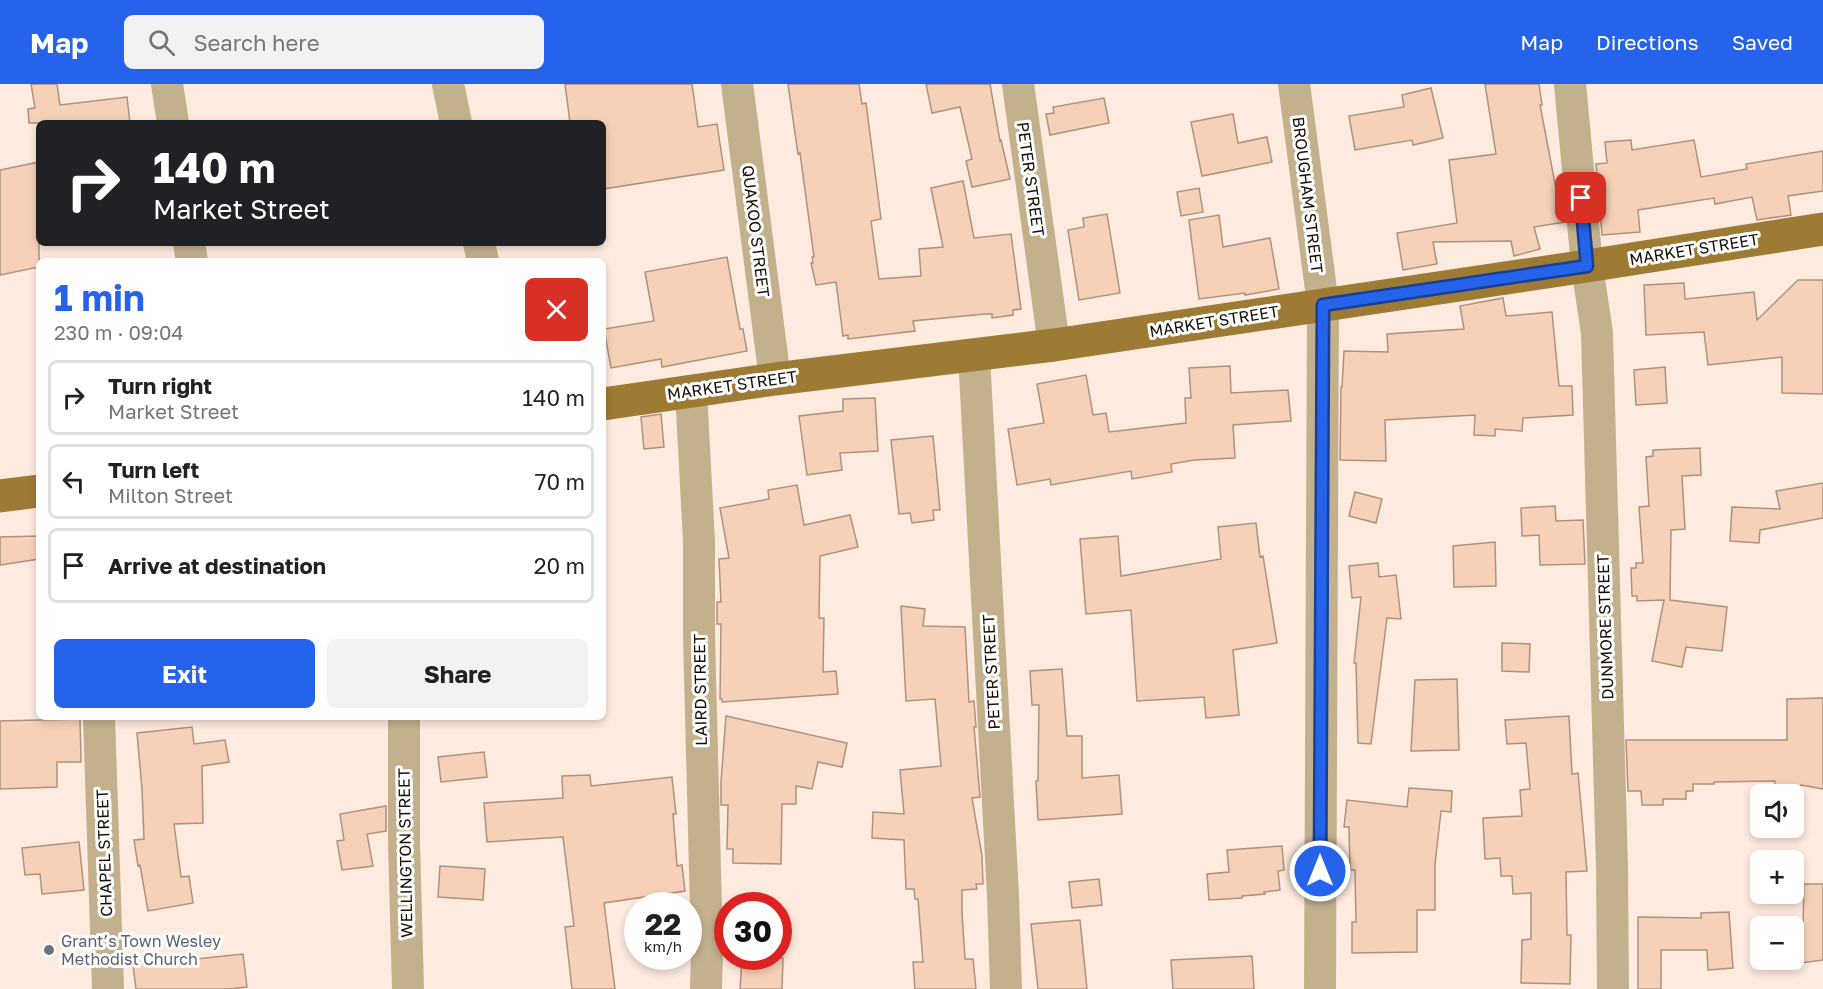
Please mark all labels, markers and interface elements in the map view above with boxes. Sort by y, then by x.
search box [124,15,544,69]
text: Map [30,26,88,59]
icon: search [145,26,178,59]
text: Search here [193,29,319,56]
text: Map [1520,29,1563,55]
text: Directions [1596,29,1699,55]
text: Saved [1732,29,1793,55]
street label: BROUGHAM STREET [1288,116,1328,274]
street label: PETER STREET [1013,120,1049,238]
text: 140 m [153,142,275,192]
icon: right [54,144,132,222]
street label: QUAKOO STREET [738,164,774,298]
pin [1555,172,1606,223]
icon: arrive [1564,181,1597,214]
text: Market Street [153,193,330,225]
street label: MARKET STREET [1628,229,1760,269]
text: 1 min [54,276,145,319]
button: close [525,278,588,341]
street label: MARKET STREET [1148,301,1280,341]
text: 230 m · 09:04 [54,320,184,344]
street label: MARKET STREET [666,366,798,404]
text: Turn right [108,372,212,399]
icon: right [57,381,90,414]
text: 140 m [522,384,585,411]
text: Market Street [108,399,239,423]
text: Turn left [108,456,199,483]
icon: left [57,465,90,498]
text: 70 m [535,468,585,495]
text: Milton Street [108,483,233,507]
icon: arrive [57,549,90,582]
text: Arrive at destination [108,552,326,579]
text: 20 m [534,552,585,579]
street label: DUNMORE STREET [1592,554,1618,700]
street label: PETER STREET [978,614,1004,730]
street label: LAIRD STREET [689,634,711,746]
button: Exit [54,639,315,708]
button: Share [327,639,588,708]
street label: WELLINGTON STREET [394,768,416,938]
map controls [1750,784,1804,970]
button: sound [1750,784,1804,838]
street label: CHAPEL STREET [92,789,116,917]
position arrow [1288,839,1352,903]
button: + [1750,850,1804,904]
speed limit sign: 30 [714,892,792,970]
text: 22 [645,906,681,942]
button: − [1750,916,1804,970]
place label: Grant’s Town Wesley Methodist Church [61,931,221,969]
text: km/h [644,937,682,955]
marker: Grant’s Town Wesley Methodist Church [42,943,56,957]

